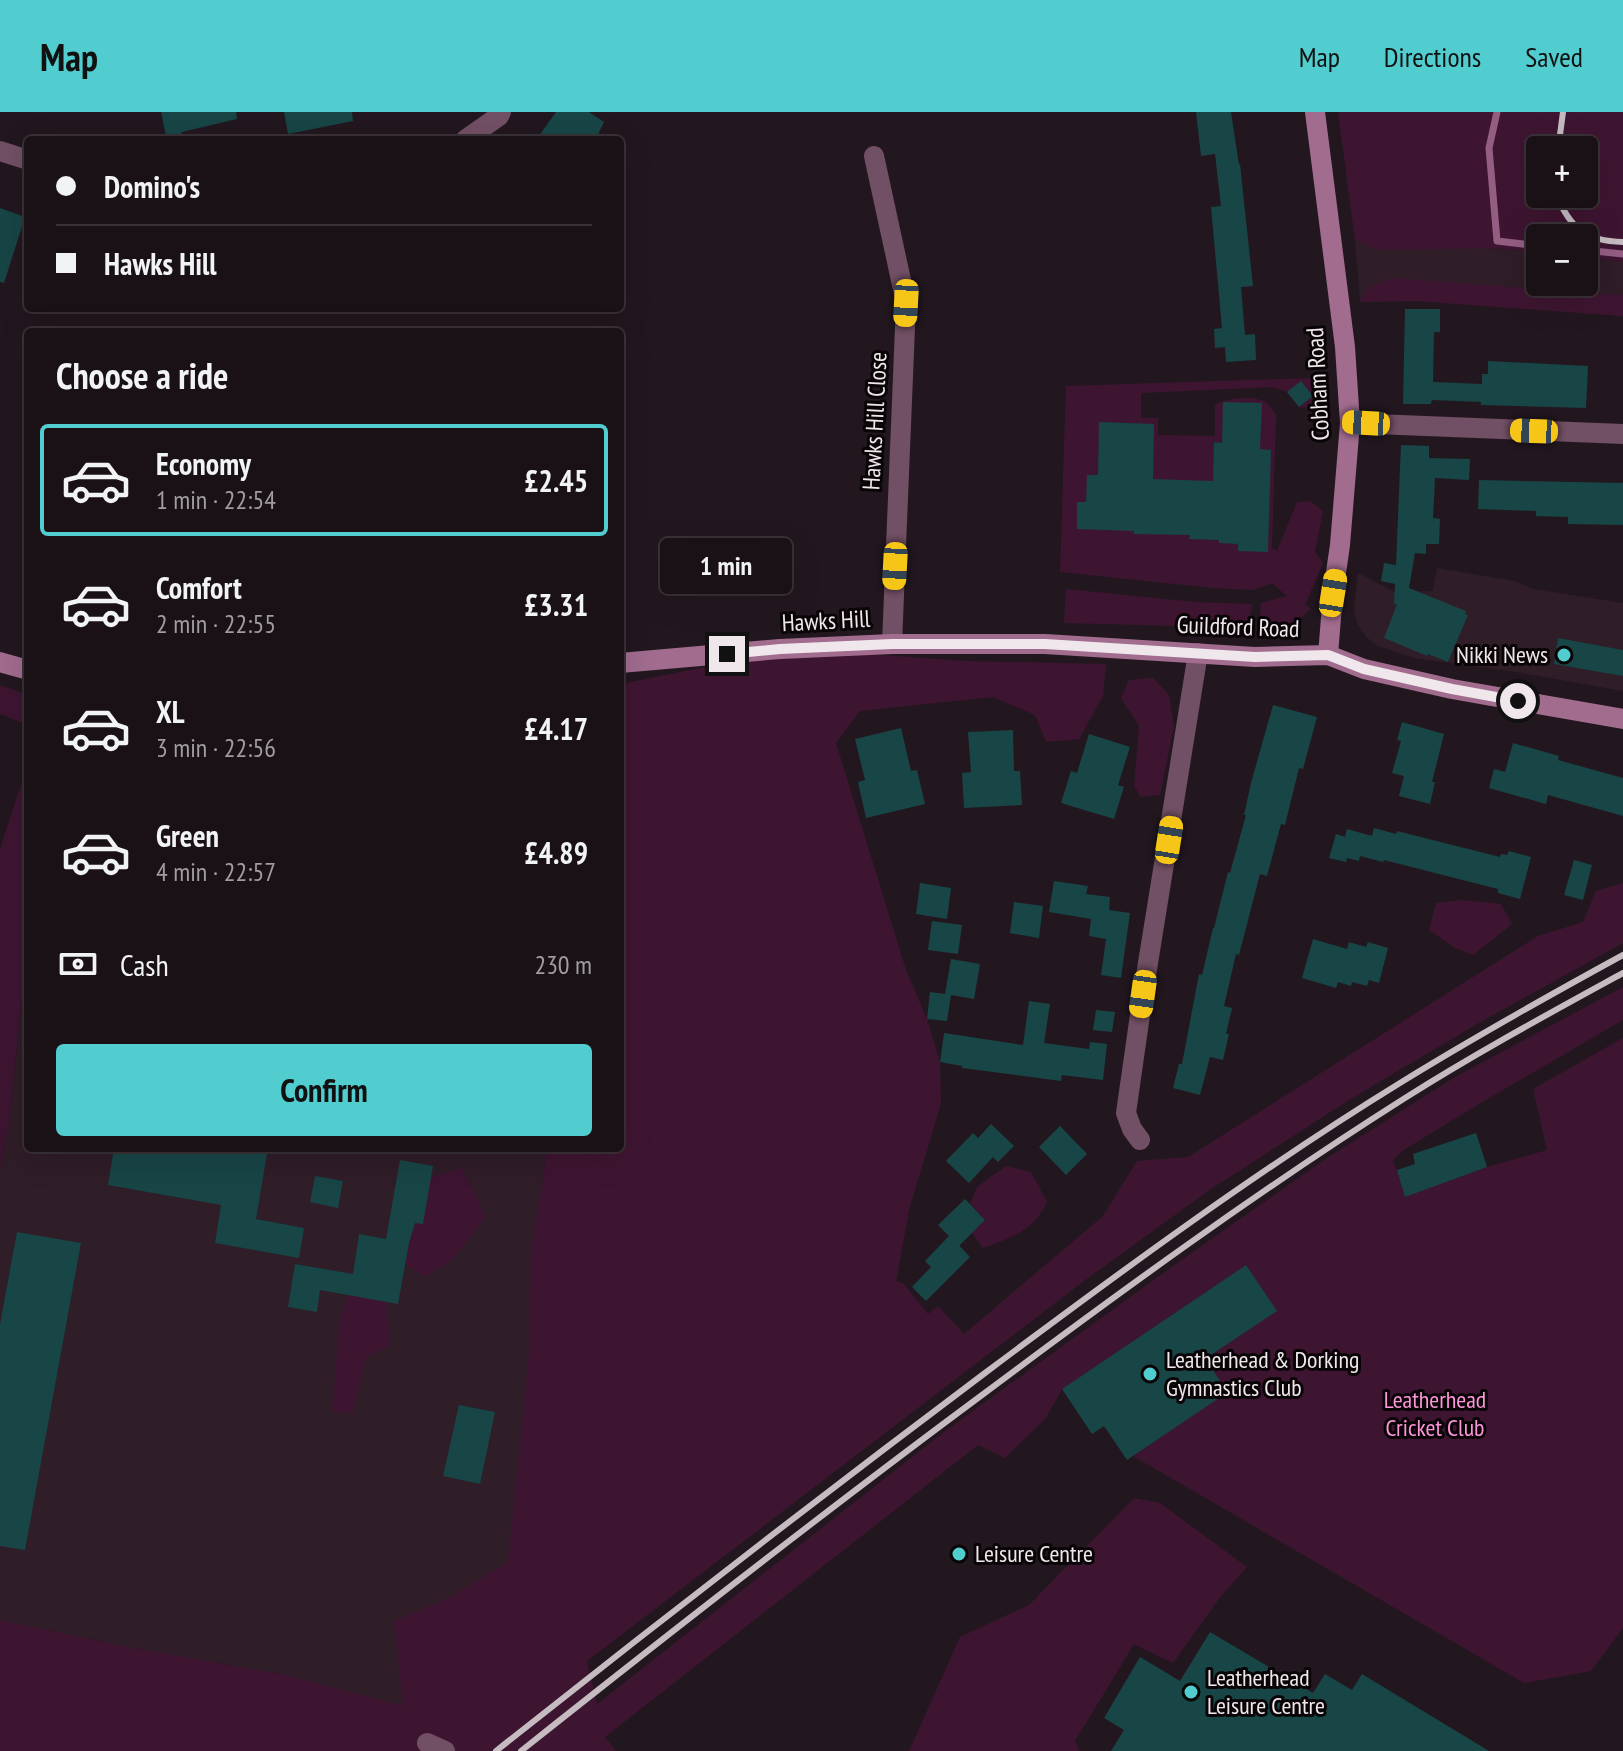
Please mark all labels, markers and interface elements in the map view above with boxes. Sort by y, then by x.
text: Map [40,32,98,81]
text: Map [1299,38,1340,75]
text: Directions [1384,38,1481,75]
text: Saved [1525,38,1583,75]
map controls [1526,136,1598,296]
button: + [1526,136,1598,208]
text: Domino's [104,167,200,206]
button: − [1526,224,1598,296]
text: Hawks Hill [104,244,217,283]
car [893,278,919,328]
street label: Cobham Road [1299,327,1336,441]
street label: Hawks Hill Close [855,351,894,491]
text: Choose a ride [56,352,228,399]
car [1341,410,1391,436]
car [1510,418,1558,444]
icon: car [60,444,132,516]
text: Economy [156,444,251,483]
text: £2.45 [524,461,588,500]
text: 1 min · 22:54 [156,483,276,516]
callout: 1 min [661,538,793,594]
car [882,541,908,591]
text: 1 min [700,549,752,582]
car [1317,567,1349,619]
icon: car [60,568,132,640]
text: Comfort [156,568,242,607]
text: £3.31 [524,585,588,624]
street label: Hawks Hill [781,603,871,638]
text: 2 min · 22:55 [156,607,276,640]
street label: Guildford Road [1176,609,1300,644]
route end [709,636,745,672]
place label: Nikki News [1456,639,1548,670]
marker: Nikki News [1555,646,1573,664]
route start [1500,683,1536,719]
icon: car [60,692,132,764]
text: XL [156,692,185,731]
text: £4.17 [524,709,588,748]
text: 3 min · 22:56 [156,731,276,764]
car [1153,814,1185,866]
icon: car [60,816,132,888]
text: Green [156,816,219,855]
text: £4.89 [524,833,588,872]
text: 4 min · 22:57 [156,855,276,888]
icon: cash [56,942,100,986]
text: Cash [120,945,169,984]
text: 230 m [534,948,592,981]
car [1128,969,1158,1019]
button: Confirm [56,1044,592,1136]
place label: Leatherhead & Dorking Gymnastics Club [1166,1344,1359,1403]
marker: Leatherhead & Dorking Gymnastics Club [1141,1365,1159,1383]
park label: Leatherhead Cricket Club [1384,1384,1486,1443]
place label: Leisure Centre [975,1538,1093,1569]
marker: Leisure Centre [950,1545,968,1563]
place label: Leatherhead Leisure Centre [1207,1662,1325,1721]
marker: Leatherhead Leisure Centre [1182,1683,1200,1701]

